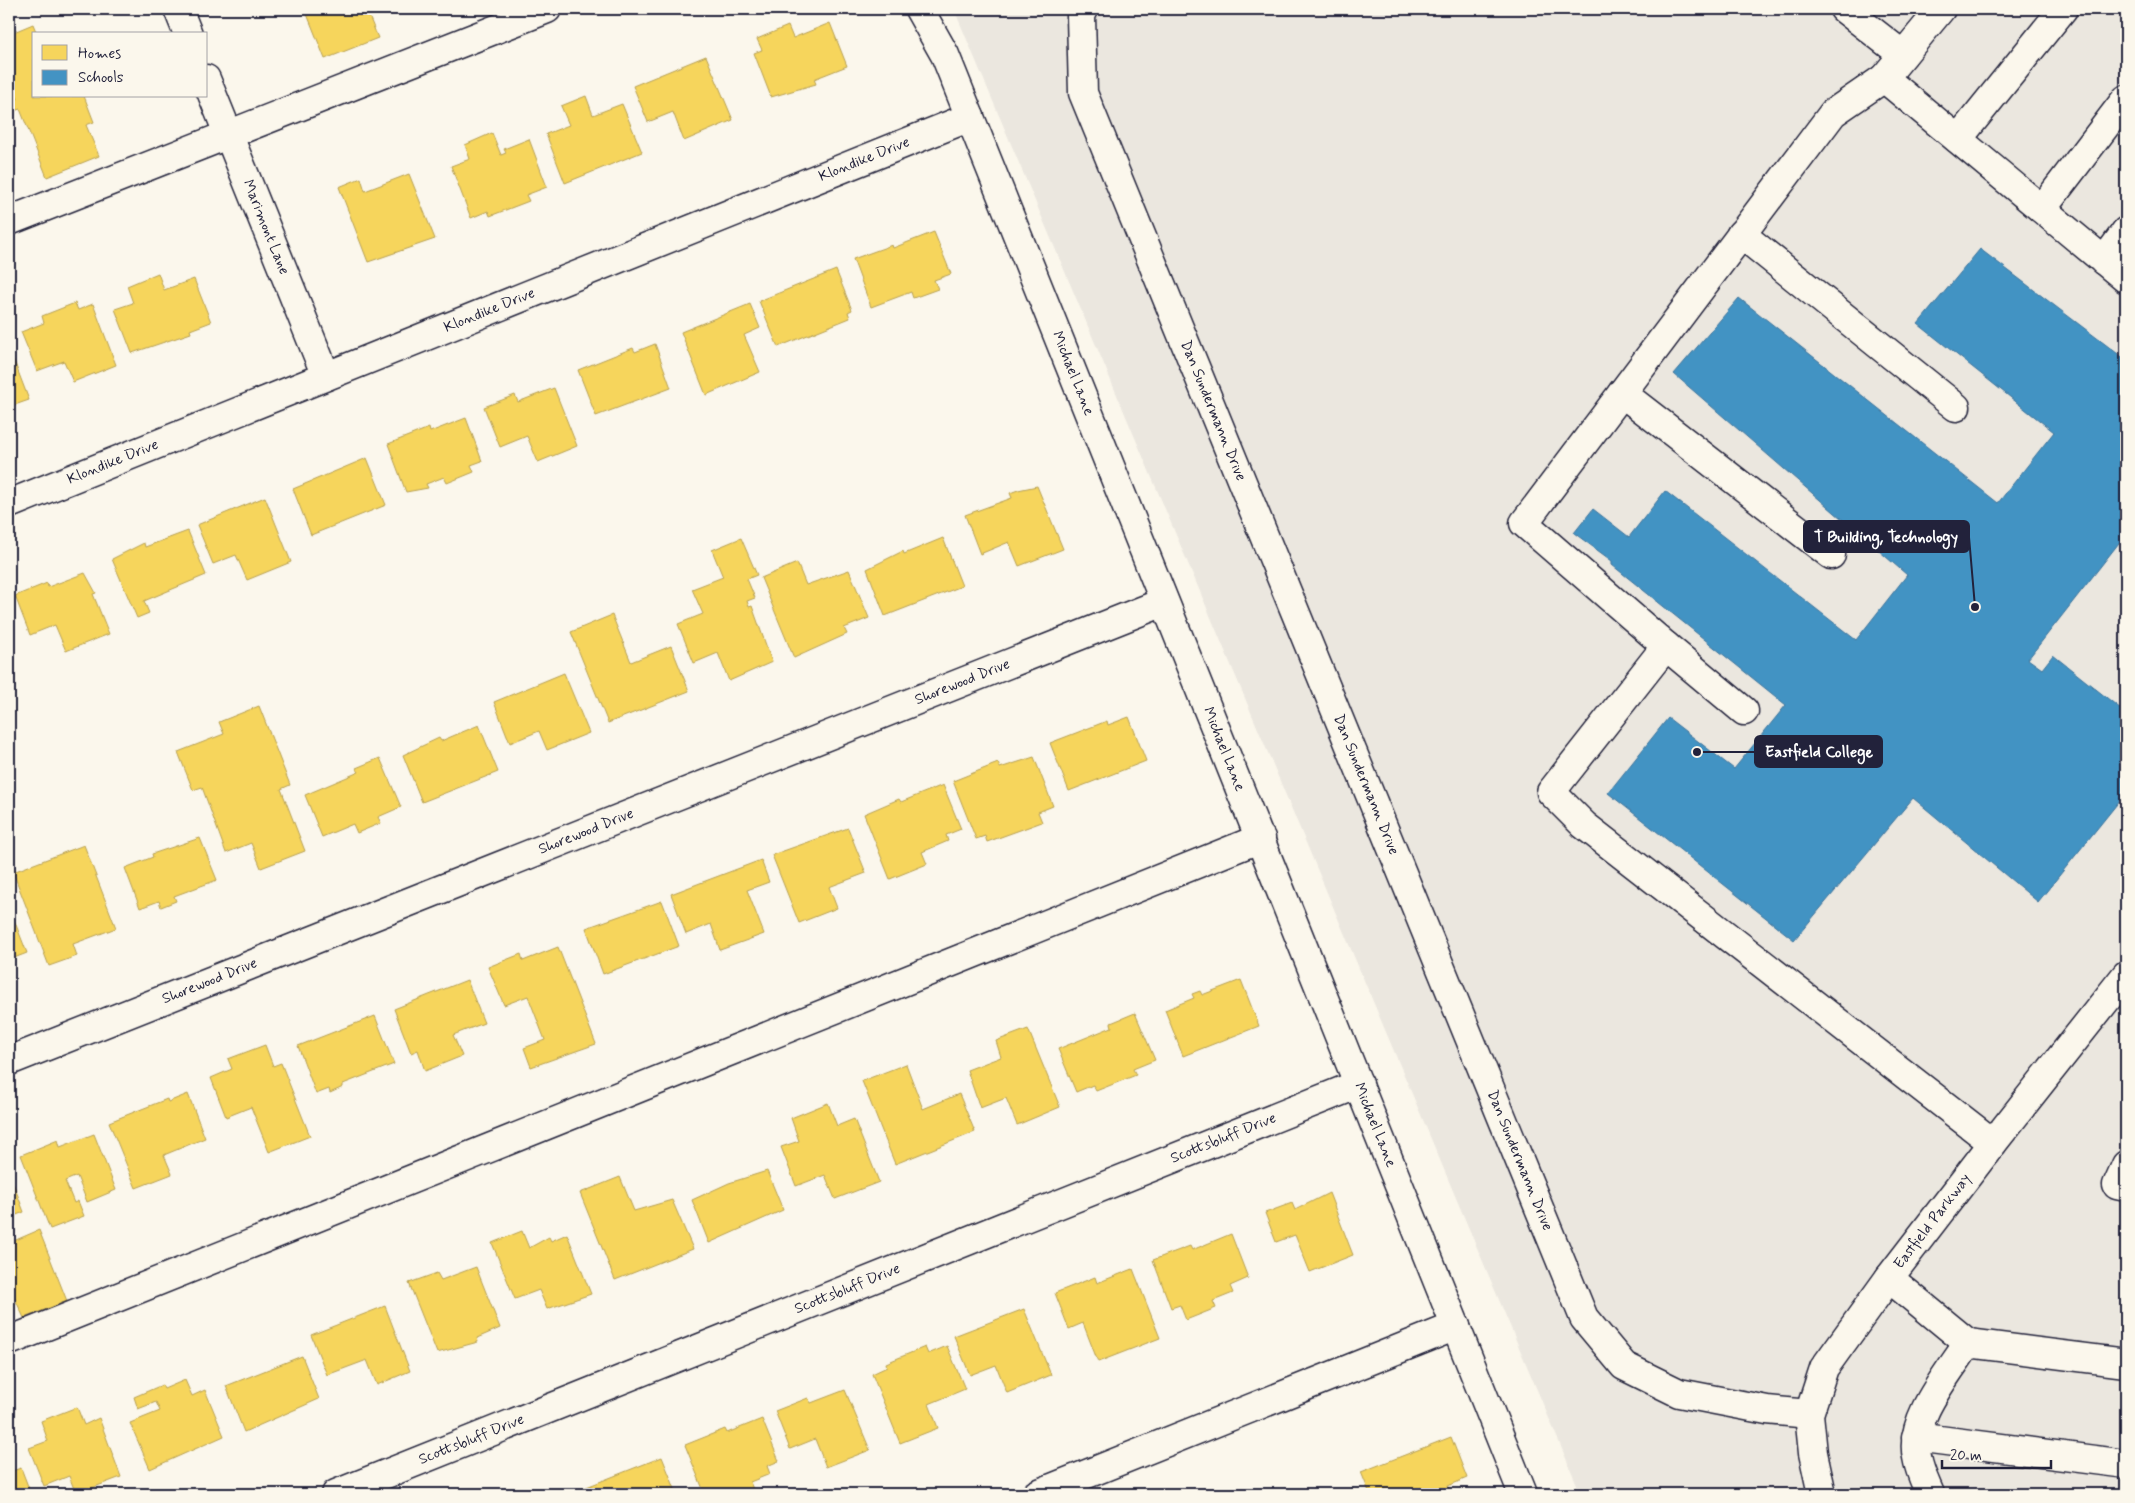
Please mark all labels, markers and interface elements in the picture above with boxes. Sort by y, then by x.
legend [32,32,208,98]
text: Homes [78,44,121,64]
text: Schools [78,68,124,88]
street label: Klondike Drive [816,132,913,187]
street label: Marimont Lane [238,177,294,278]
street label: Klondike Drive [441,283,538,338]
street label: Michael Lane [1047,328,1099,419]
street label: Dan Sundermann Drive [1175,337,1251,484]
street label: Klondike Drive [64,435,162,489]
callout: T Building, Technology [1804,521,1969,552]
text: T Building, Technology [1814,527,1959,550]
street label: Shorewood Drive [912,654,1013,710]
street label: Michael Lane [1198,704,1250,794]
street label: Dan Sundermann Drive [1328,711,1404,858]
callout: Eastfield College [1755,736,1882,767]
text: Eastfield College [1765,742,1874,765]
street label: Shorewood Drive [535,804,637,860]
street label: Shorewood Drive [159,953,261,1009]
street label: Michael Lane [1349,1080,1401,1170]
street label: Dan Sundermann Drive [1482,1087,1557,1234]
street label: Scottsbluff Drive [1168,1108,1279,1169]
street label: Eastfield Parkway [1889,1170,1976,1273]
street label: Scottsbluff Drive [792,1259,904,1319]
street label: Scottsbluff Drive [416,1409,528,1470]
scale bar [1942,1438,2051,1470]
text: 20 m [1950,1446,1982,1466]

